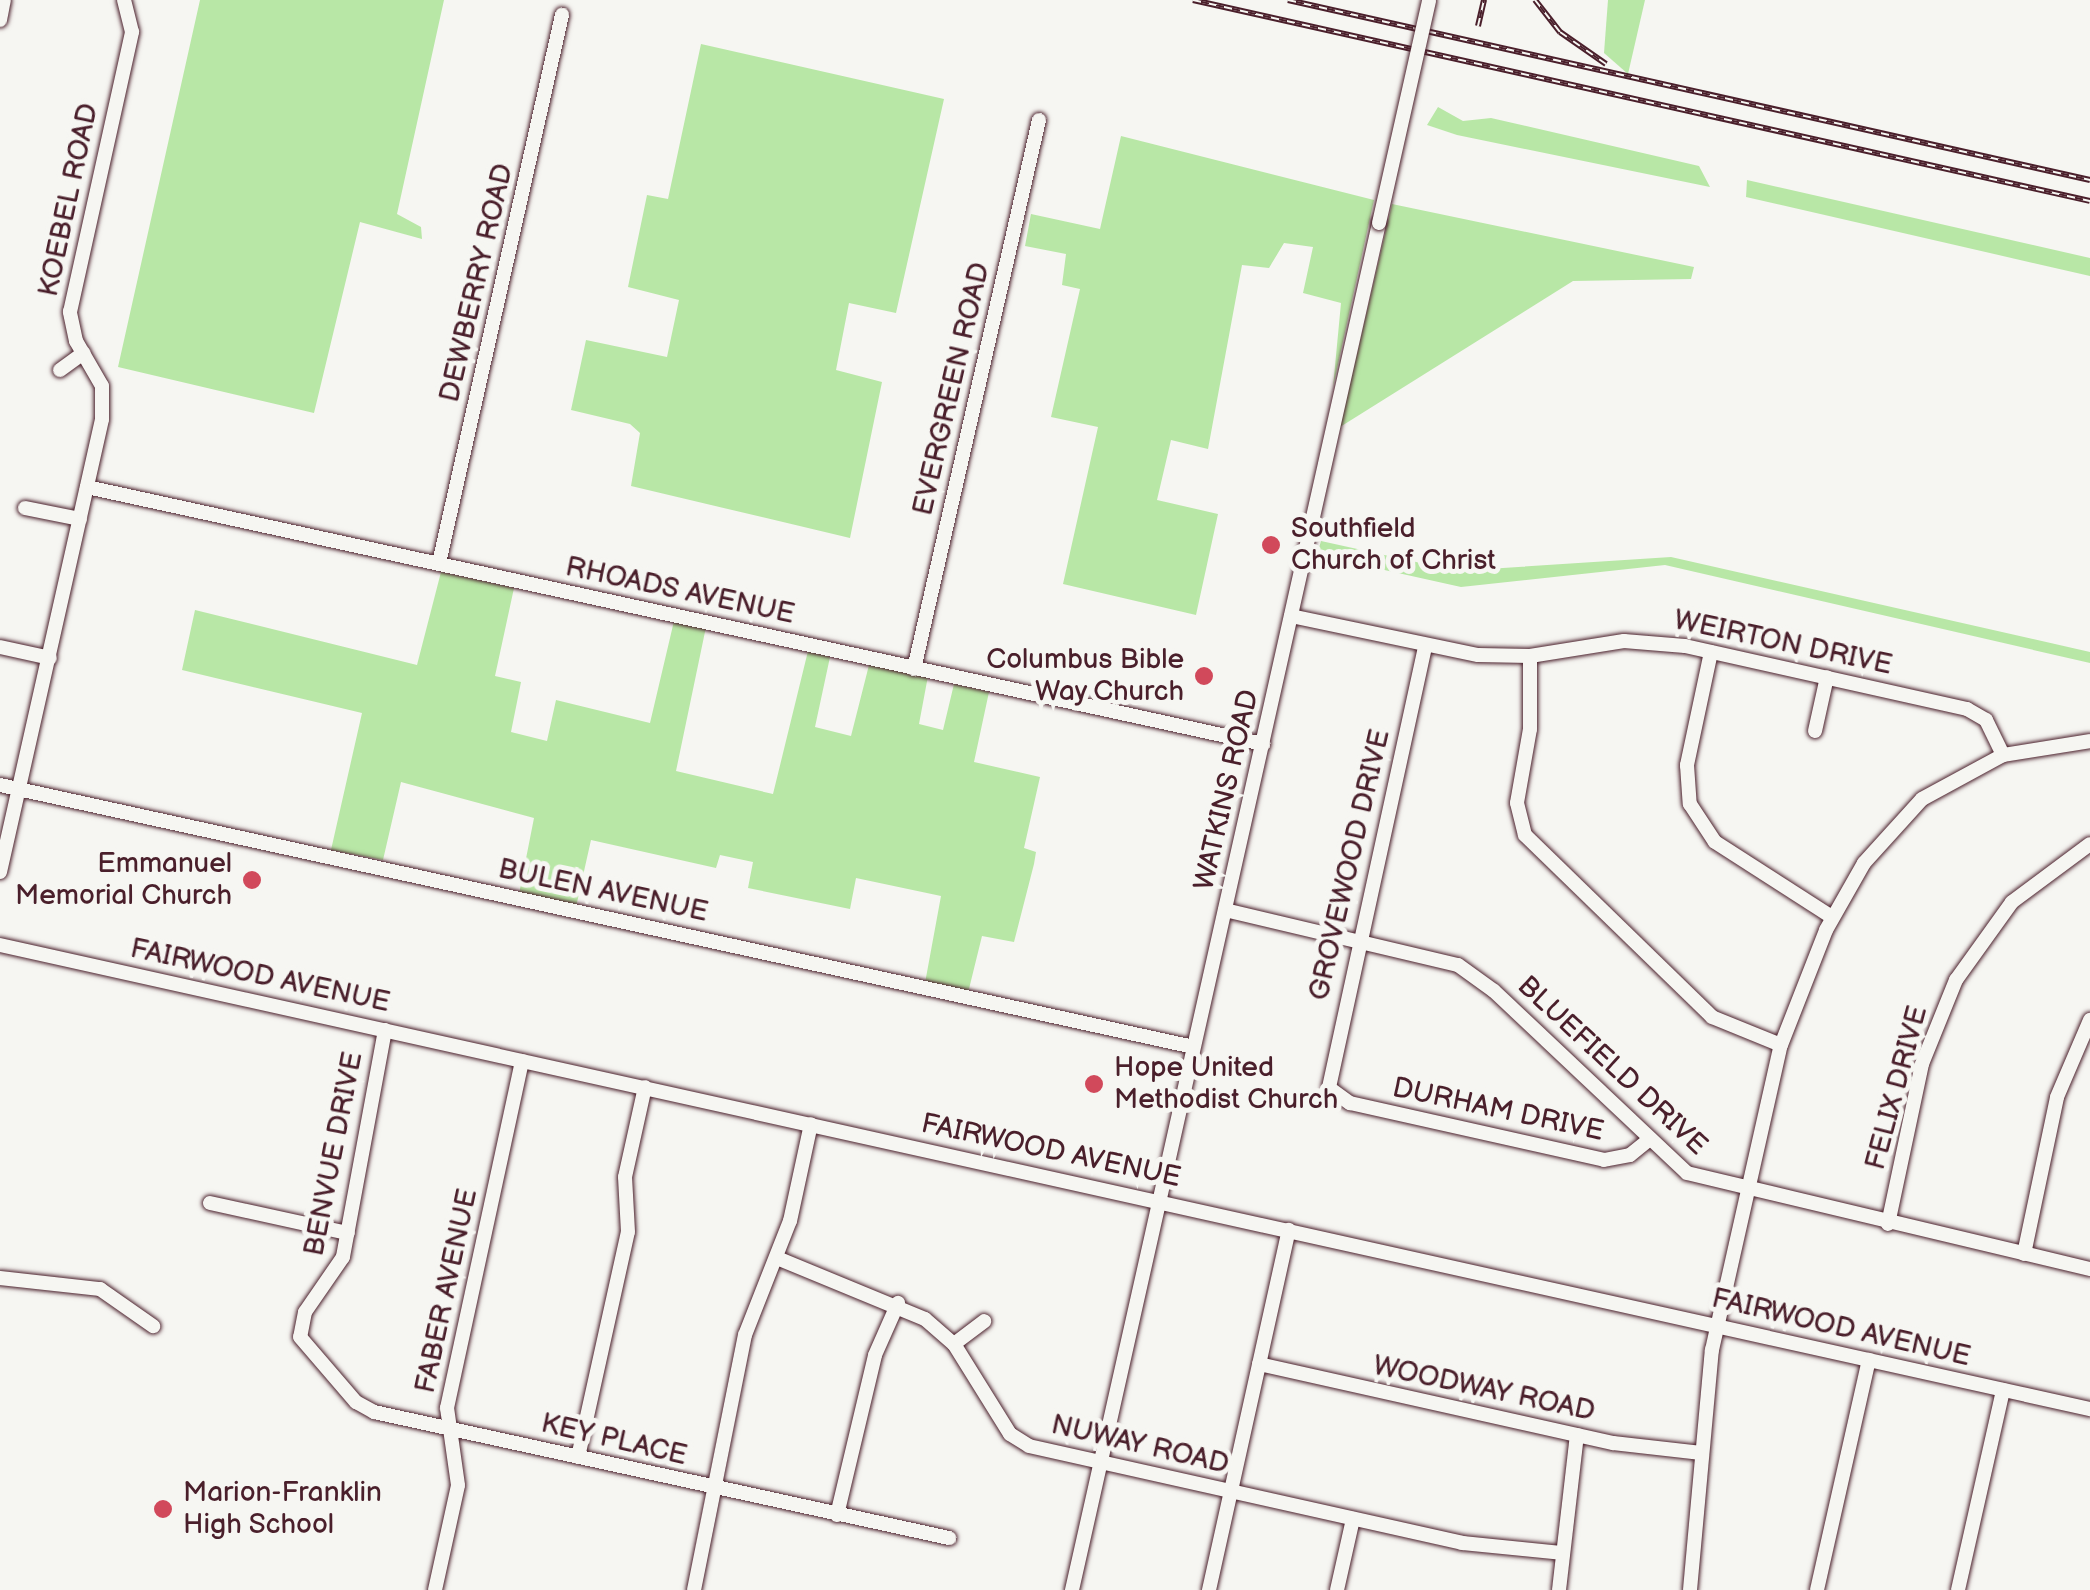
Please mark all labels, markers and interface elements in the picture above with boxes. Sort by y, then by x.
street label: KOEBEL ROAD [32,100,106,300]
street label: DEWBERRY ROAD [433,161,521,405]
street label: EVERGREEN ROAD [907,259,997,519]
place label: Southfield Church of Christ [1291,512,1496,578]
marker: Southfield Church of Christ [1260,534,1282,556]
street label: RHOADS AVENUE [562,550,798,632]
street label: WEIRTON DRIVE [1671,603,1895,683]
place label: Columbus Bible Way Church [986,643,1184,709]
marker: Columbus Bible Way Church [1193,665,1215,687]
street label: WATKINS ROAD [1188,687,1266,893]
street label: GROVEWOOD DRIVE [1302,726,1398,1004]
place label: Emmanuel Memorial Church [15,847,232,913]
street label: BULEN AVENUE [495,852,711,930]
marker: Emmanuel Memorial Church [241,869,263,891]
street label: FAIRWOOD AVENUE [127,932,393,1020]
street label: BLUEFIELD DRIVE [1510,970,1714,1162]
street label: FELIX DRIVE [1859,1002,1935,1174]
street label: BENVUE DRIVE [298,1049,370,1259]
place label: Hope United Methodist Church [1114,1051,1338,1117]
street label: DURHAM DRIVE [1389,1071,1607,1149]
marker: Hope United Methodist Church [1083,1073,1105,1095]
street label: FAIRWOOD AVENUE [918,1107,1184,1195]
street label: FABER AVENUE [409,1186,485,1396]
street label: FAIRWOOD AVENUE [1708,1282,1974,1374]
street label: WOODWAY ROAD [1370,1349,1598,1429]
street label: KEY PLACE [538,1407,690,1473]
street label: NUWAY ROAD [1048,1408,1232,1482]
place label: Marion-Franklin High School [183,1476,382,1542]
marker: Marion-Franklin High School [152,1498,174,1520]

